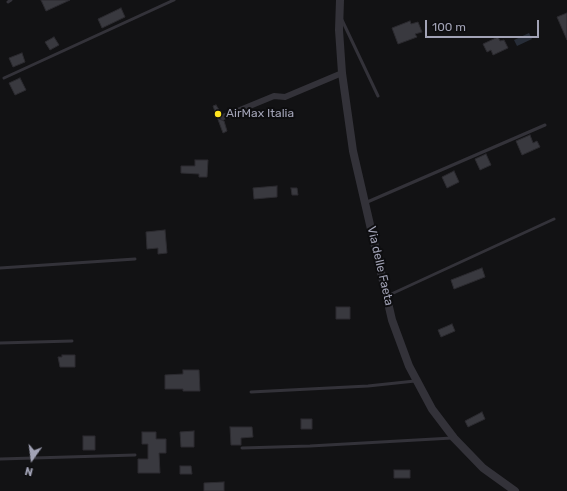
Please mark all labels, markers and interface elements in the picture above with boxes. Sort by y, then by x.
scale bar [427,12,541,38]
text: 100 m [432,20,466,34]
place label: AirMax Italia [226,107,294,121]
marker: AirMax Italia [213,109,223,119]
street label: Via delle Faeta [364,225,396,307]
north arrow [12,439,52,479]
text: N [24,464,34,478]

